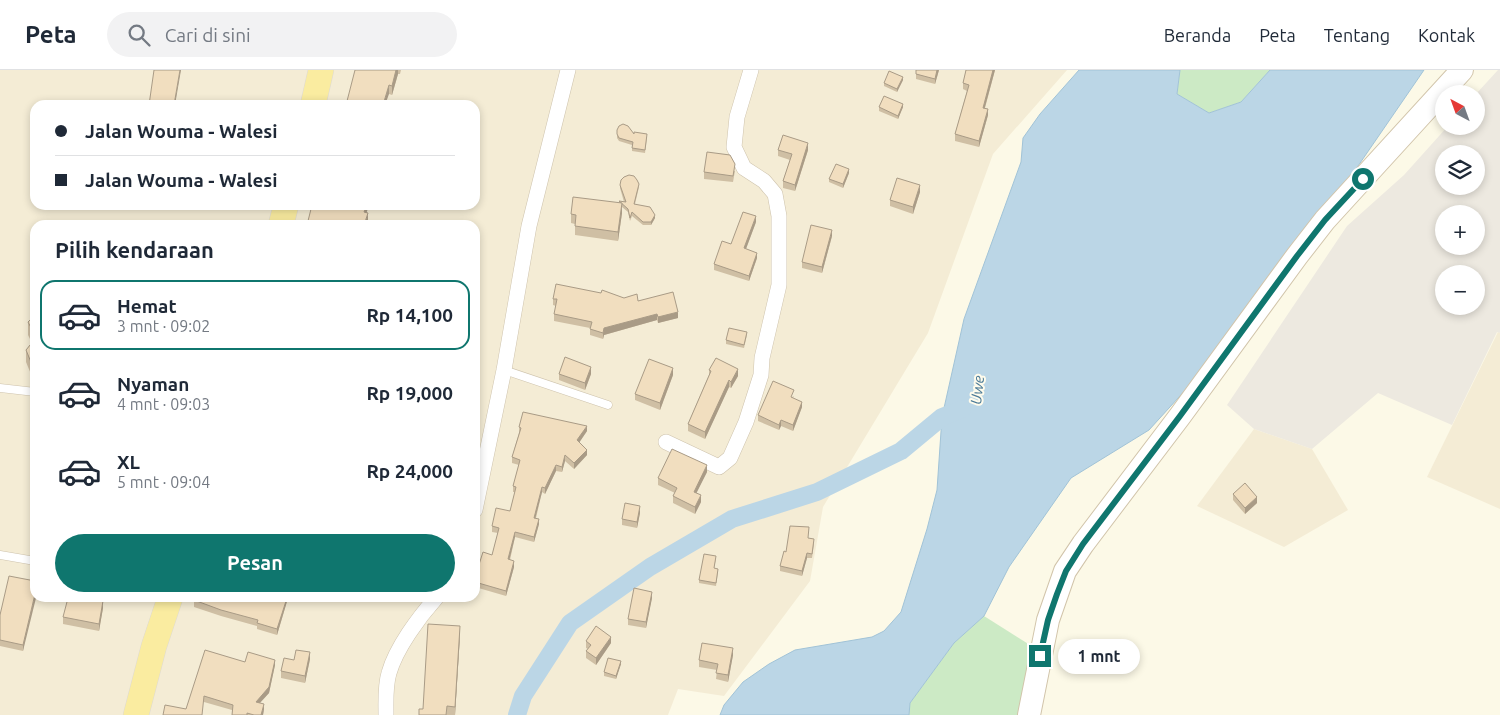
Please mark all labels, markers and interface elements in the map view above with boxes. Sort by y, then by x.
search box [107,12,457,57]
text: Peta [25,21,77,48]
icon: search [125,21,153,49]
text: Cari di sini [165,24,251,46]
text: Beranda [1164,25,1231,45]
text: Peta [1259,25,1296,45]
text: Tentang [1324,25,1390,45]
text: Kontak [1418,25,1475,45]
north arrow [1435,85,1485,135]
map controls [1435,85,1485,315]
text: Jalan Wouma - Walesi [85,120,278,142]
button: layers [1435,145,1485,195]
route start [1352,168,1374,190]
text: Jalan Wouma - Walesi [85,169,278,191]
button: + [1435,205,1485,255]
text: Pilih kendaraan [55,237,214,262]
button: − [1435,265,1485,315]
icon: car [57,293,102,338]
text: Hemat [117,295,177,317]
text: Rp 14,100 [366,304,453,326]
text: 3 mnt · 09:02 [117,317,210,335]
icon: car [57,371,102,416]
text: Nyaman [117,373,189,395]
water label: Uwe [967,374,987,406]
text: Rp 19,000 [366,382,453,404]
text: 4 mnt · 09:03 [117,395,210,413]
icon: car [57,449,102,494]
text: XL [117,451,140,473]
text: Rp 24,000 [366,460,453,482]
text: 5 mnt · 09:04 [117,473,210,491]
button: Pesan [55,534,455,592]
callout: 1 mnt [1058,638,1140,674]
route end [1029,645,1051,667]
text: 1 mnt [1078,647,1120,665]

